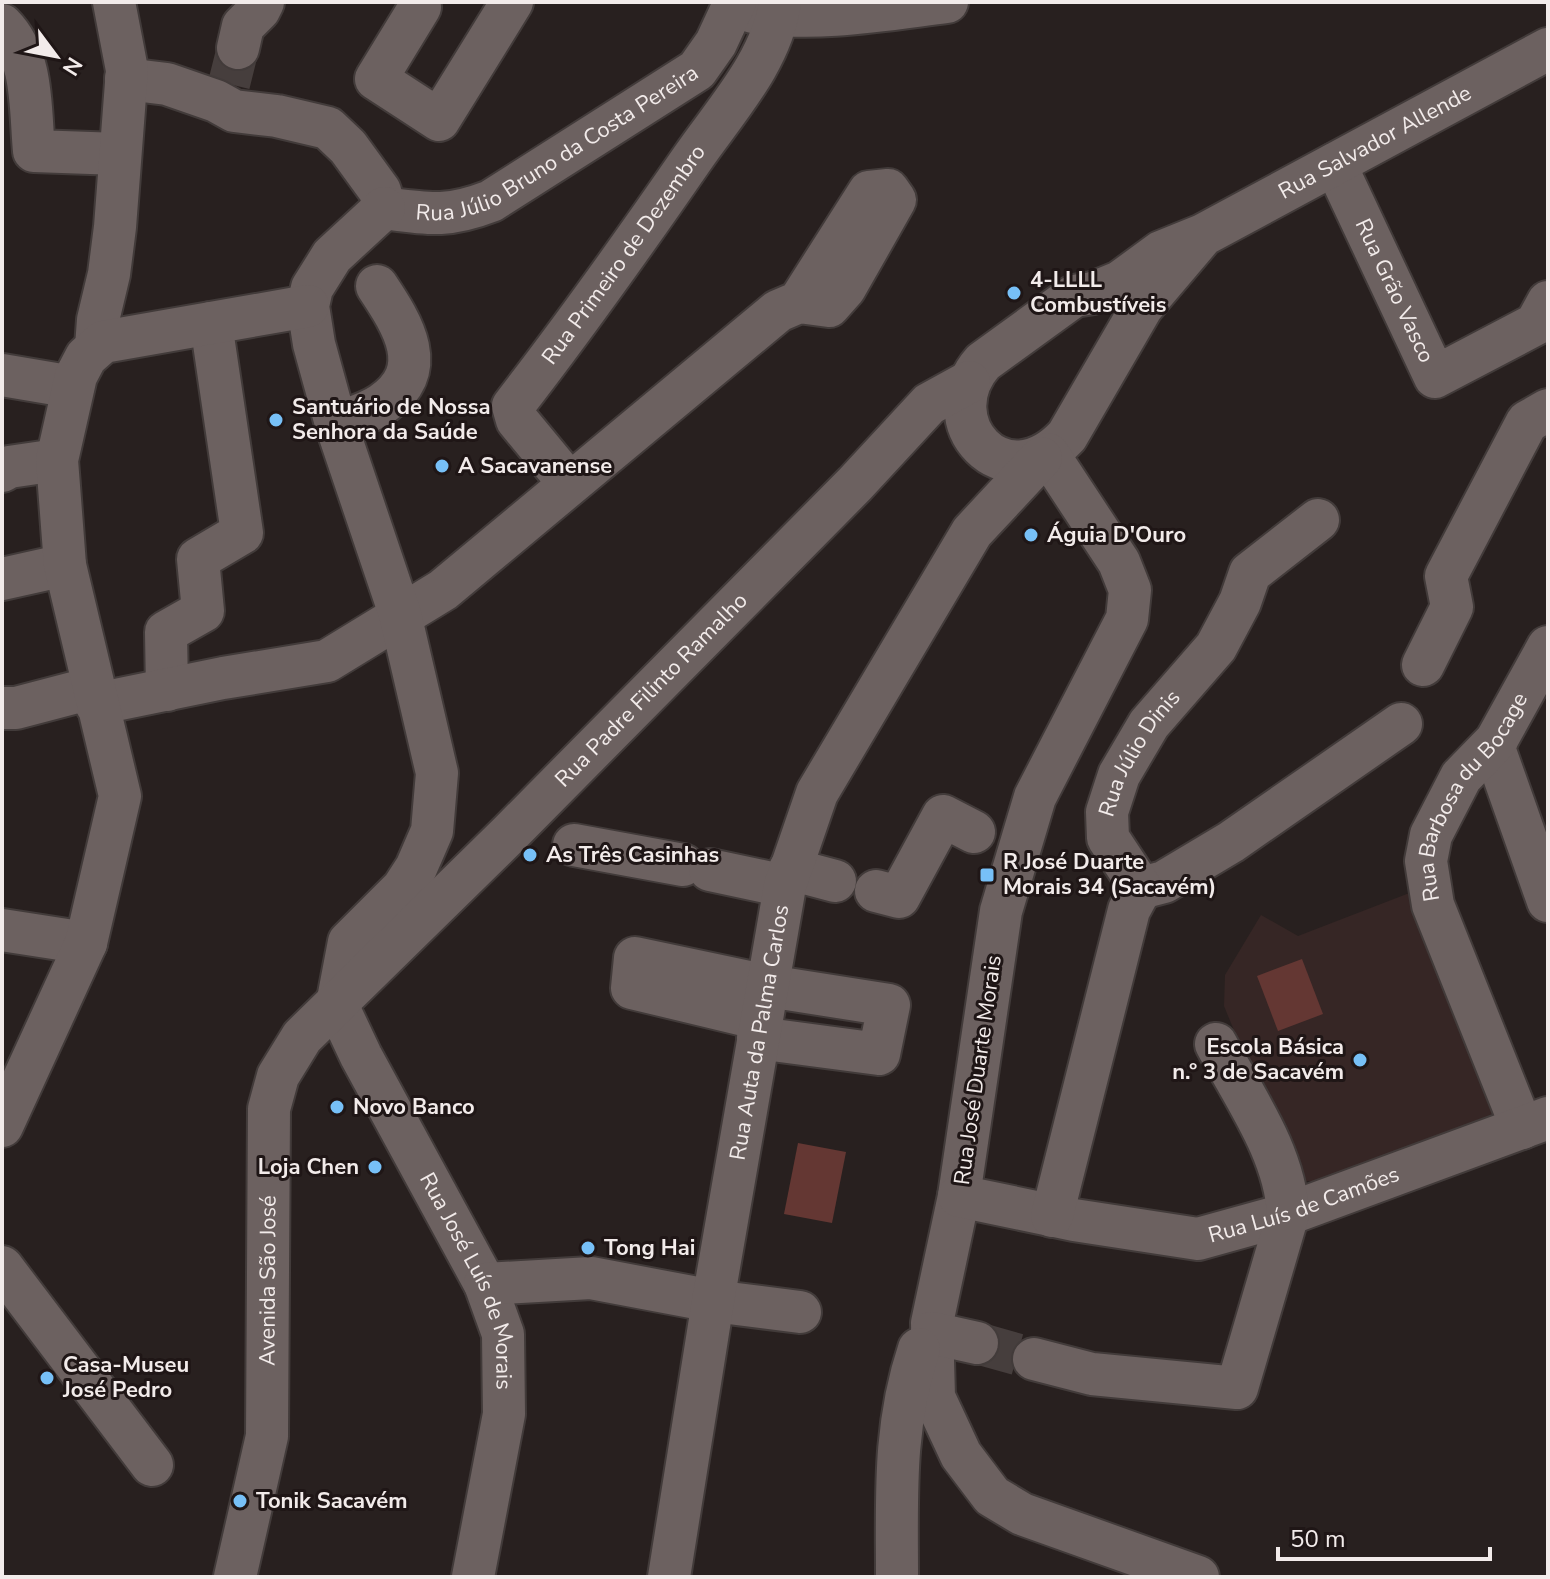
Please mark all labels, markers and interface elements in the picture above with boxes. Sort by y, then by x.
north arrow [16,16,96,96]
text: N [55,51,89,81]
street label: Rua Júlio Bruno da Costa Pereira [415,58,704,228]
street label: Rua Salvador Allende [1273,78,1477,207]
street label: Rua Primeiro de Dezembro [535,138,713,371]
street label: Rua Grão Vasco [1348,214,1441,368]
place label: 4-LLLL Combustíveis [1030,265,1166,320]
marker: 4-LLLL Combustíveis [1005,284,1023,302]
place label: Santuário de Nossa Senhora da Saúde [292,392,491,447]
marker: Santuário de Nossa Senhora da Saúde [267,411,285,429]
place label: A Sacavanense [458,451,612,481]
marker: A Sacavanense [433,457,451,475]
place label: Águia D'Ouro [1047,520,1186,550]
marker: Águia D'Ouro [1022,526,1040,544]
street label: Rua Padre Filinto Ramalho [548,586,754,794]
street label: Rua Júlio Dinis [1091,683,1187,820]
street label: Rua Barbosa du Bocage [1411,687,1535,904]
place label: As Três Casinhas [546,840,719,870]
marker: As Três Casinhas [521,846,539,864]
place label: R José Duarte Morais 34 (Sacavém) [1003,847,1216,902]
marker: R José Duarte Morais 34 (Sacavém) [978,866,996,884]
street label: Rua Auta da Palma Carlos [723,902,796,1163]
street label: Rua José Duarte Morais [947,953,1009,1187]
place label: Escola Básica n.º 3 de Sacavém [1172,1032,1344,1087]
marker: Escola Básica n.º 3 de Sacavém [1351,1051,1369,1069]
place label: Novo Banco [353,1092,475,1122]
marker: Novo Banco [328,1098,346,1116]
place label: Loja Chen [258,1152,359,1182]
marker: Loja Chen [366,1158,384,1176]
street label: Rua Luís de Camões [1205,1159,1403,1250]
street label: Rua José Luís de Morais [412,1167,520,1390]
street label: Avenida São José [252,1195,283,1366]
place label: Tong Hai [604,1233,695,1263]
marker: Tong Hai [579,1239,597,1257]
place label: Casa-Museu José Pedro [62,1350,189,1405]
marker: Casa-Museu José Pedro [38,1369,56,1387]
place label: Tonik Sacavém [256,1486,408,1516]
marker: Tonik Sacavém [231,1492,249,1510]
scale bar [1278,1511,1490,1561]
text: 50 m [1290,1523,1346,1555]

